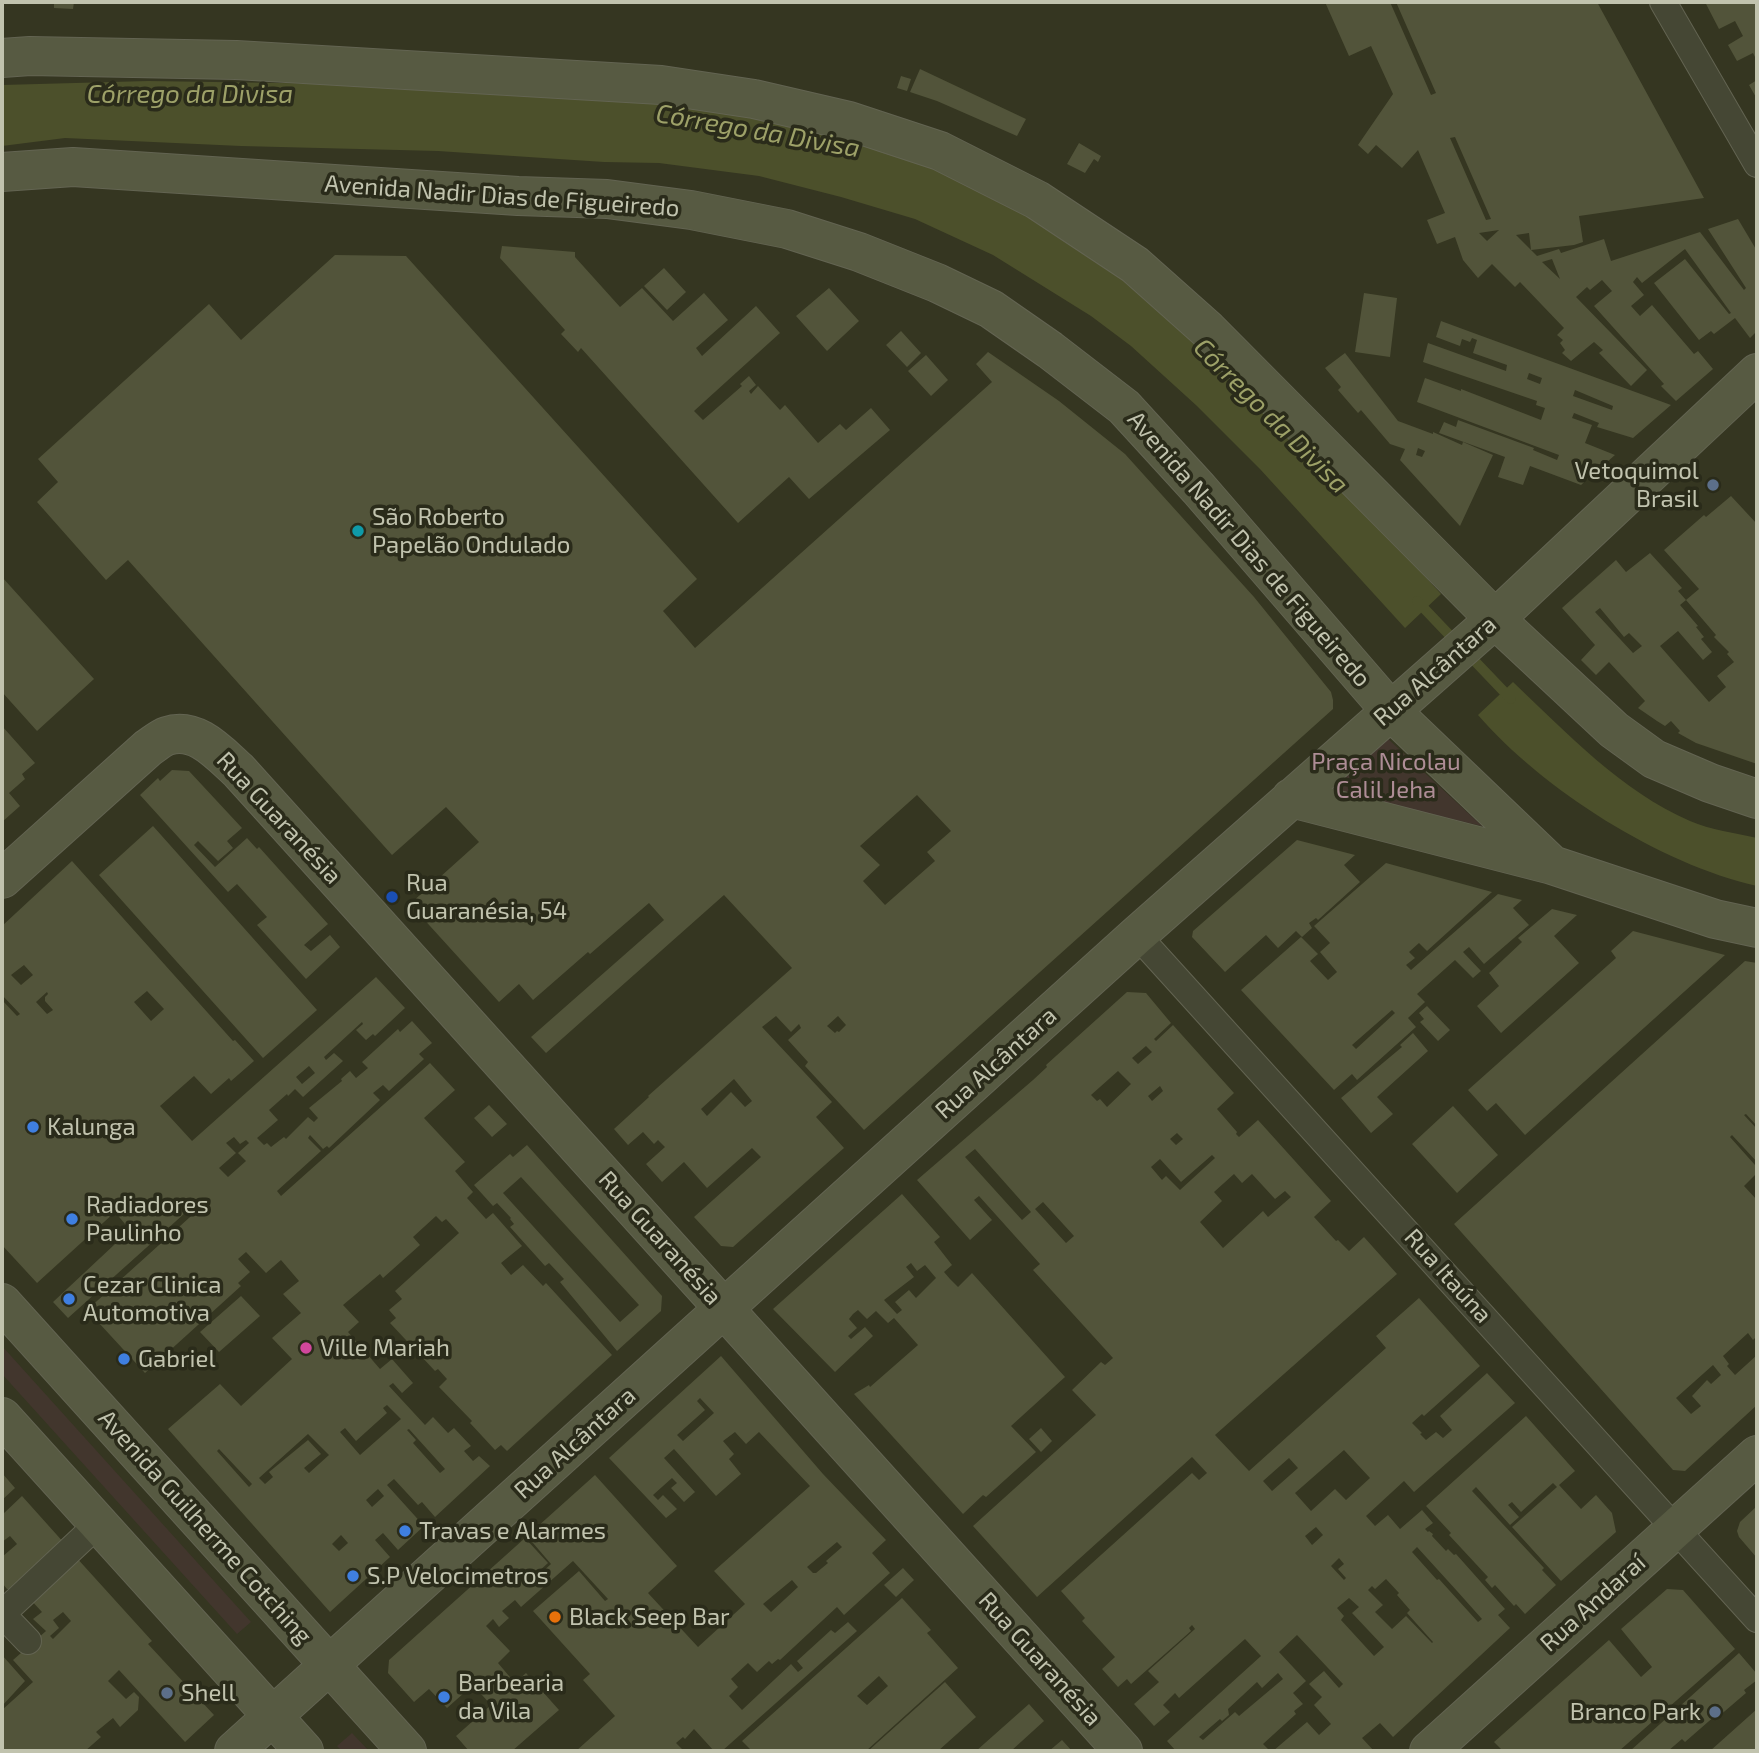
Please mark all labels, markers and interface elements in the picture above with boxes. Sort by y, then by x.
water label: Córrego da Divisa [87,78,293,110]
water label: Córrego da Divisa [654,98,862,164]
street label: Avenida Nadir Dias de Figueiredo [324,169,680,223]
water label: Córrego da Divisa [1187,332,1355,500]
street label: Avenida Nadir Dias de Figueiredo [1121,405,1377,693]
place label: Vetoquimol Brasil [1575,457,1699,513]
marker: Vetoquimol Brasil [1705,477,1721,493]
place label: São Roberto Papelão Ondulado [372,503,570,559]
marker: São Roberto Papelão Ondulado [350,523,366,539]
street label: Rua Alcântara [1368,610,1502,732]
street label: Rua Guaranésia [211,746,347,890]
park label: Praça Nicolau Calil Jeha [1311,748,1461,804]
place label: Rua Guaranésia, 54 [406,869,567,925]
marker: Rua Guaranésia, 54 [384,889,400,905]
street label: Rua Alcântara [929,1001,1063,1125]
place label: Kalunga [47,1113,136,1141]
marker: Kalunga [25,1119,41,1135]
street label: Rua Guaranésia [592,1165,728,1311]
place label: Radiadores Paulinho [86,1191,209,1247]
marker: Radiadores Paulinho [64,1211,80,1227]
street label: Rua Itaúna [1398,1223,1498,1329]
place label: Cezar Clinica Automotiva [83,1271,222,1327]
marker: Cezar Clinica Automotiva [61,1291,77,1307]
place label: Ville Mariah [320,1334,450,1362]
marker: Ville Mariah [298,1340,314,1356]
place label: Gabriel [138,1345,216,1373]
marker: Gabriel [116,1351,132,1367]
street label: Rua Alcântara [508,1381,642,1505]
street label: Avenida Guilherme Cotching [92,1404,318,1650]
place label: Travas e Alarmes [419,1517,606,1545]
marker: Travas e Alarmes [397,1523,413,1539]
street label: Rua Andaraí [1534,1548,1652,1658]
place label: S.P Velocimetros [367,1562,549,1590]
marker: S.P Velocimetros [345,1568,361,1584]
street label: Rua Guaranésia [972,1586,1108,1732]
place label: Black Seep Bar [569,1603,730,1631]
marker: Black Seep Bar [547,1609,563,1625]
place label: Barbearia da Vila [458,1669,564,1725]
place label: Shell [181,1679,236,1707]
marker: Shell [159,1685,175,1701]
marker: Barbearia da Vila [436,1689,452,1705]
place label: Branco Park [1570,1698,1701,1726]
marker: Branco Park [1707,1704,1723,1720]

